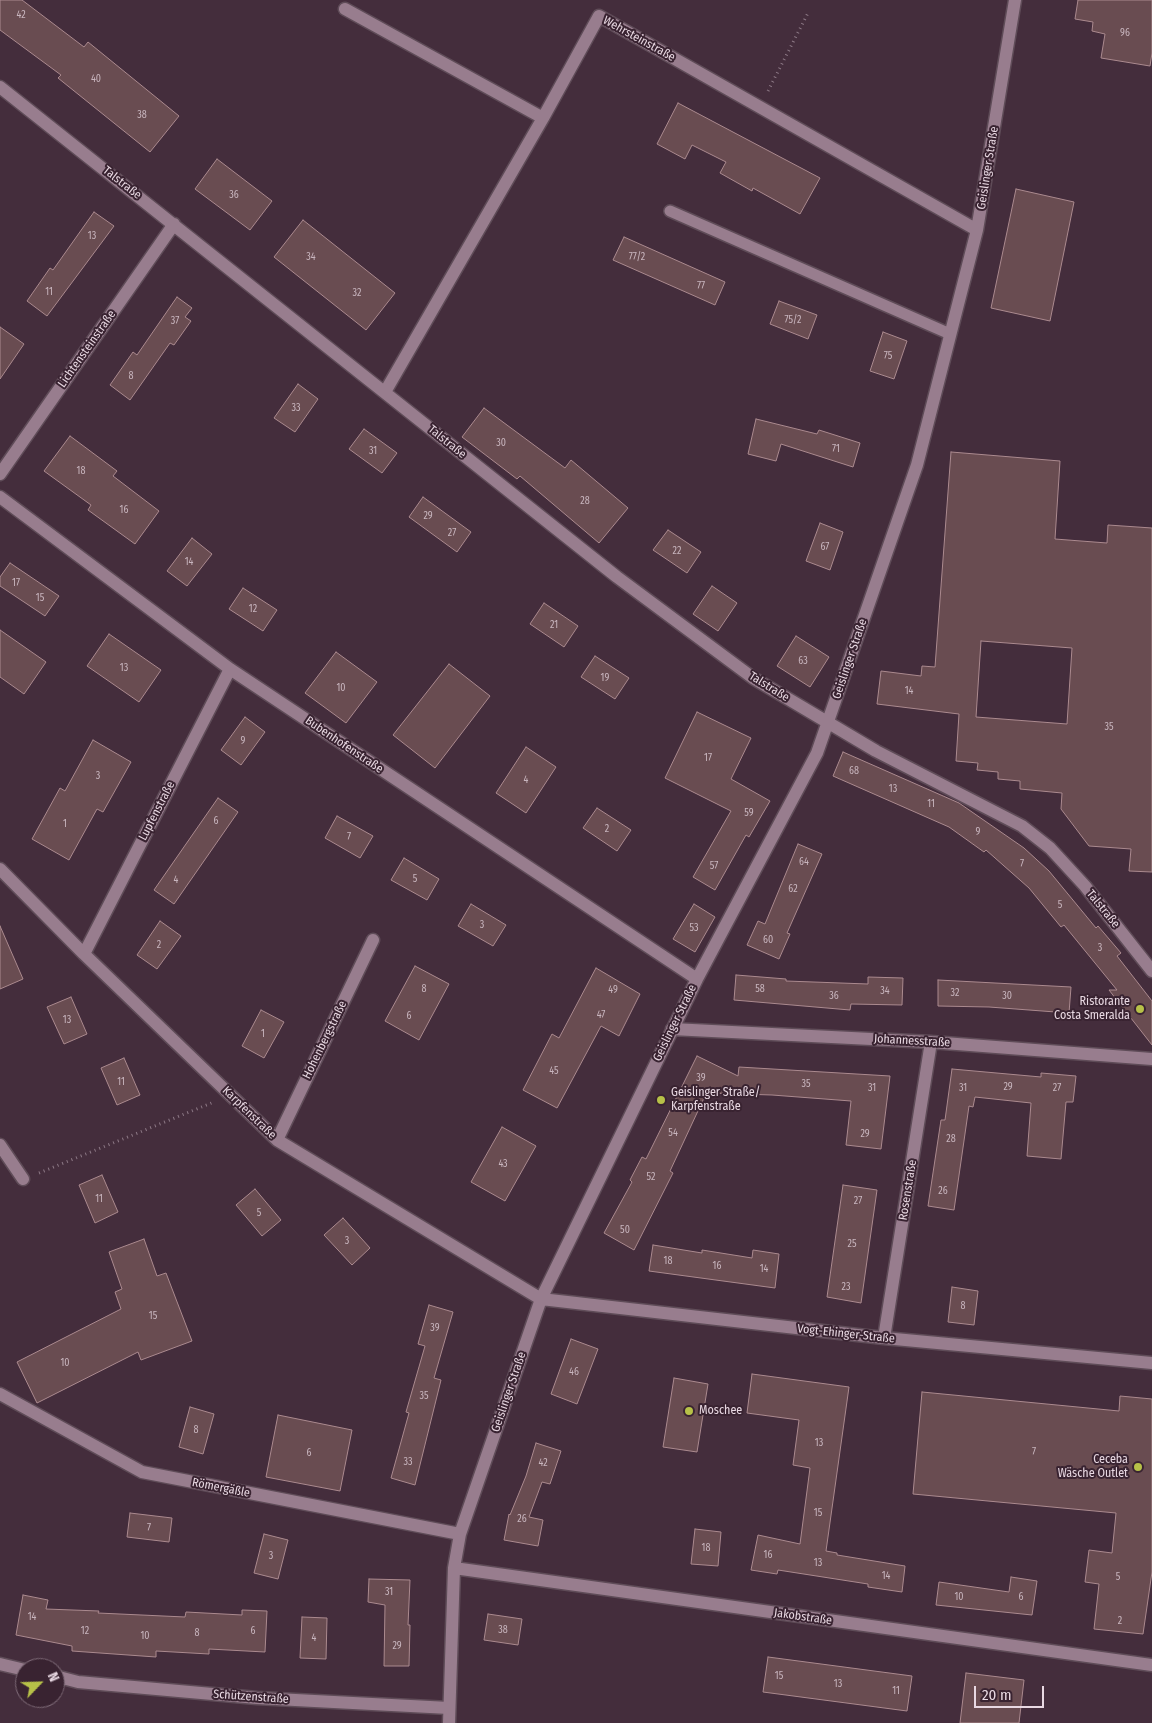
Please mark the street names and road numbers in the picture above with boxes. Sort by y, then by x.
street label: Wehrsteinstraße [600,13,678,65]
street label: Geislinger Straße [974,126,1002,210]
street label: Talstraße [100,163,144,203]
street label: Lichtensteinstraße [55,308,119,390]
street label: Talstraße [425,422,469,462]
street label: Geislinger Straße [830,617,870,701]
street label: Talstraße [746,669,792,705]
street label: Bubenhofenstraße [302,714,386,776]
street label: Lupfenstraße [136,779,178,843]
street label: Talstraße [1083,887,1123,931]
street label: Geislinger Straße [650,982,700,1064]
street label: Hohenbergstraße [300,999,350,1081]
street label: Johannesstraße [873,1032,951,1050]
street label: Karpfenstraße [219,1084,279,1142]
street label: Rosenstraße [896,1159,920,1221]
street label: Vogt-Ehinger-Straße [797,1322,895,1346]
street label: Geislinger Straße [489,1350,529,1434]
street label: Römergäßle [191,1475,251,1501]
street label: Jakobstraße [773,1606,833,1628]
street label: Schützenstraße [213,1687,289,1707]

